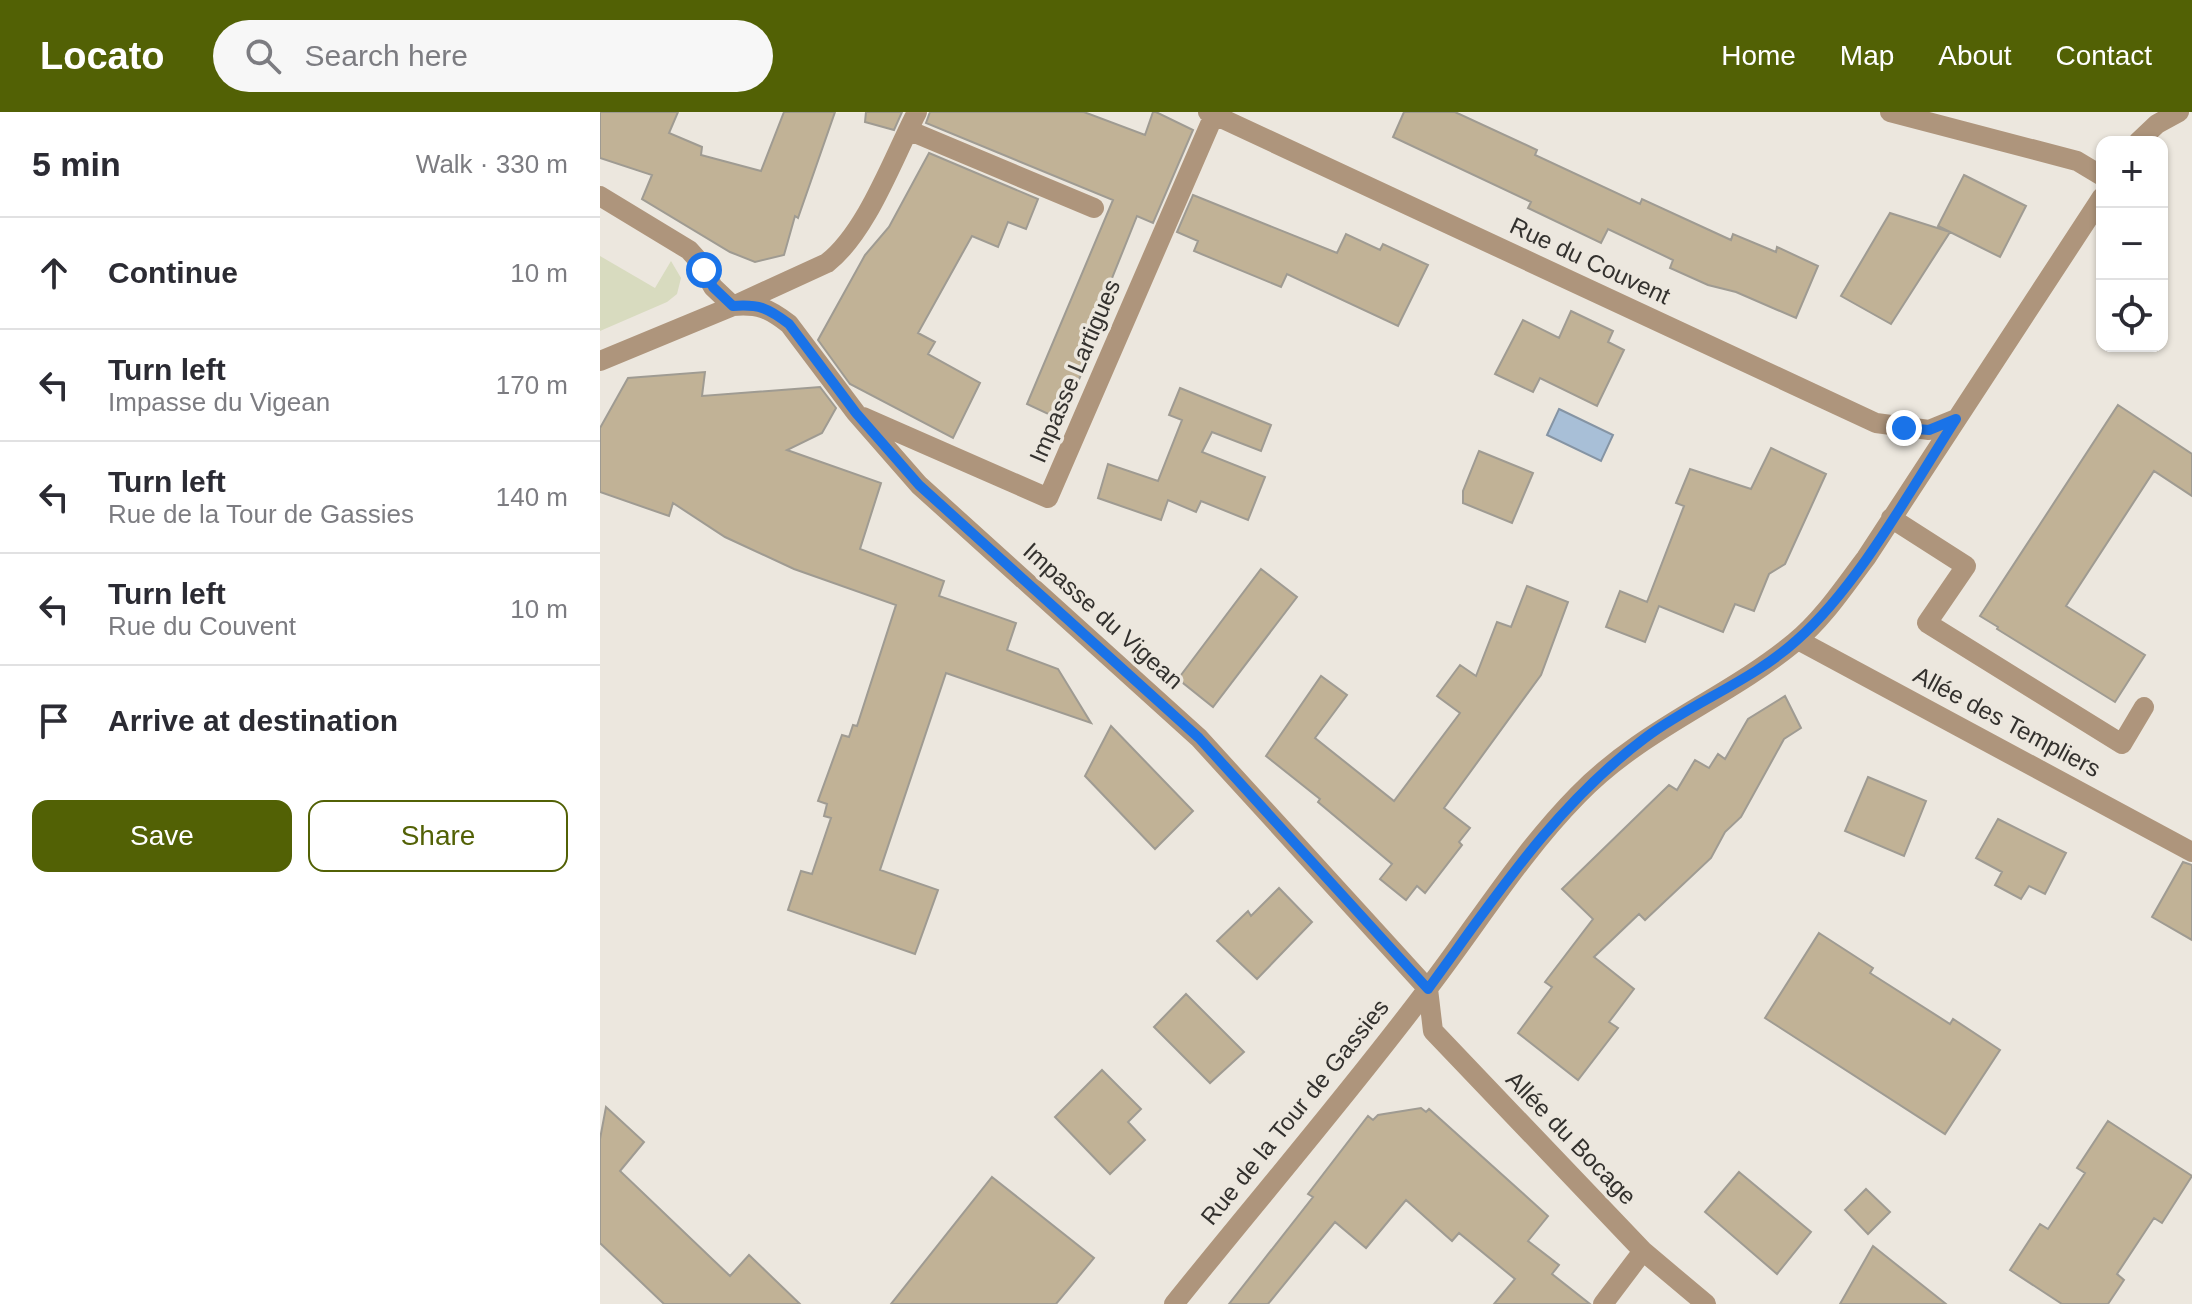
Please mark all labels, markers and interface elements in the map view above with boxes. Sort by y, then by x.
search box [213,20,773,92]
icon: search [241,34,285,78]
text: Locato [40,35,165,77]
text: Search here [305,39,468,72]
text: Home [1721,40,1796,71]
text: Map [1840,40,1894,71]
text: About [1938,40,2012,71]
text: Contact [2056,40,2152,71]
map controls [2096,136,2168,352]
button: + [2096,136,2168,208]
text: 5 min [32,145,121,183]
text: Walk · 330 m [416,149,568,179]
button: − [2096,208,2168,280]
street label: Rue du Couvent [1506,212,1675,310]
icon: ahead [32,251,76,295]
route start [686,252,722,288]
text: Continue [108,256,238,289]
text: 10 m [510,258,568,288]
street label: Impasse Lartigues [1024,275,1125,466]
button: locate [2096,280,2168,352]
text: Turn left [108,353,226,386]
icon: left [32,363,76,407]
text: 170 m [496,370,568,400]
text: Impasse du Vigean [108,387,330,417]
route end [1886,410,1922,446]
text: Turn left [108,465,226,498]
icon: left [32,475,76,519]
text: 140 m [496,482,568,512]
text: Rue de la Tour de Gassies [108,499,414,529]
street label: Impasse du Vigean [1018,537,1189,694]
text: Turn left [108,577,226,610]
icon: left [32,587,76,631]
text: 10 m [510,594,568,624]
text: Rue du Couvent [108,611,296,641]
street label: Allée des Templiers [1909,661,2105,782]
icon: arrive [32,699,76,743]
text: Arrive at destination [108,704,398,737]
button: Save [32,800,292,872]
button: Share [308,800,568,872]
street label: Rue de la Tour de Gassies [1195,993,1394,1230]
street label: Allée du Bocage [1501,1065,1642,1210]

